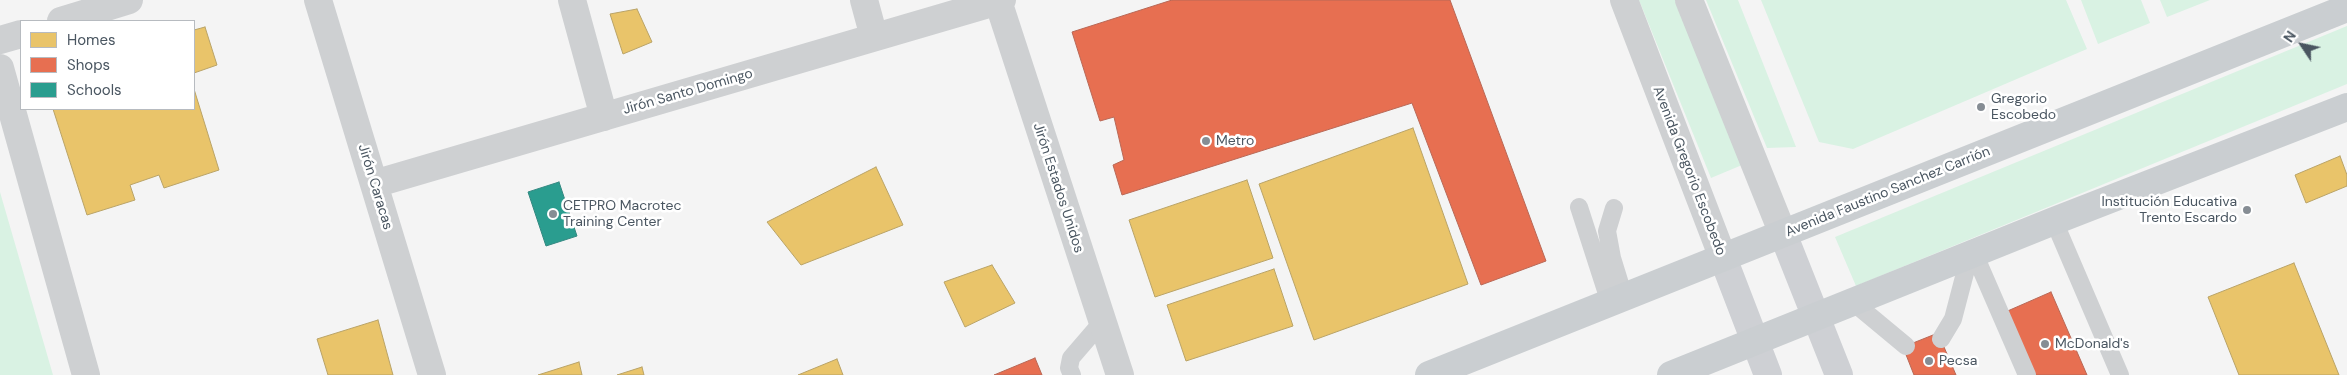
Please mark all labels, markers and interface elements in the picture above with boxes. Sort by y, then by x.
legend [20,20,195,110]
north arrow [2277,20,2327,70]
text: N [2279,27,2300,46]
text: Homes [67,30,116,50]
text: Shops [67,55,110,75]
street label: Jirón Santo Domingo [621,65,755,119]
text: Schools [67,80,122,100]
street label: Avenida Gregorio Escobedo [1649,84,1729,258]
place label: Gregorio Escobedo [1991,91,2056,124]
marker: Gregorio Escobedo [1975,101,1987,113]
street label: Jirón Estados Unidos [1029,121,1087,255]
place label: Metro [1216,133,1254,149]
marker: Metro [1200,135,1212,147]
street label: Jirón Caracas [354,142,396,232]
street label: Avenida Faustino Sanchez Carrión [1783,143,1993,241]
place label: Institución Educativa Trento Escardo [2102,194,2237,226]
place label: CETPRO Macrotec Training Center [563,198,681,230]
marker: Institución Educativa Trento Escardo [2241,204,2253,216]
marker: CETPRO Macrotec Training Center [547,208,559,220]
place label: McDonald's [2055,336,2130,352]
marker: McDonald's [2039,338,2051,350]
place label: Pecsa [1939,353,1977,369]
marker: Pecsa [1923,355,1935,367]

